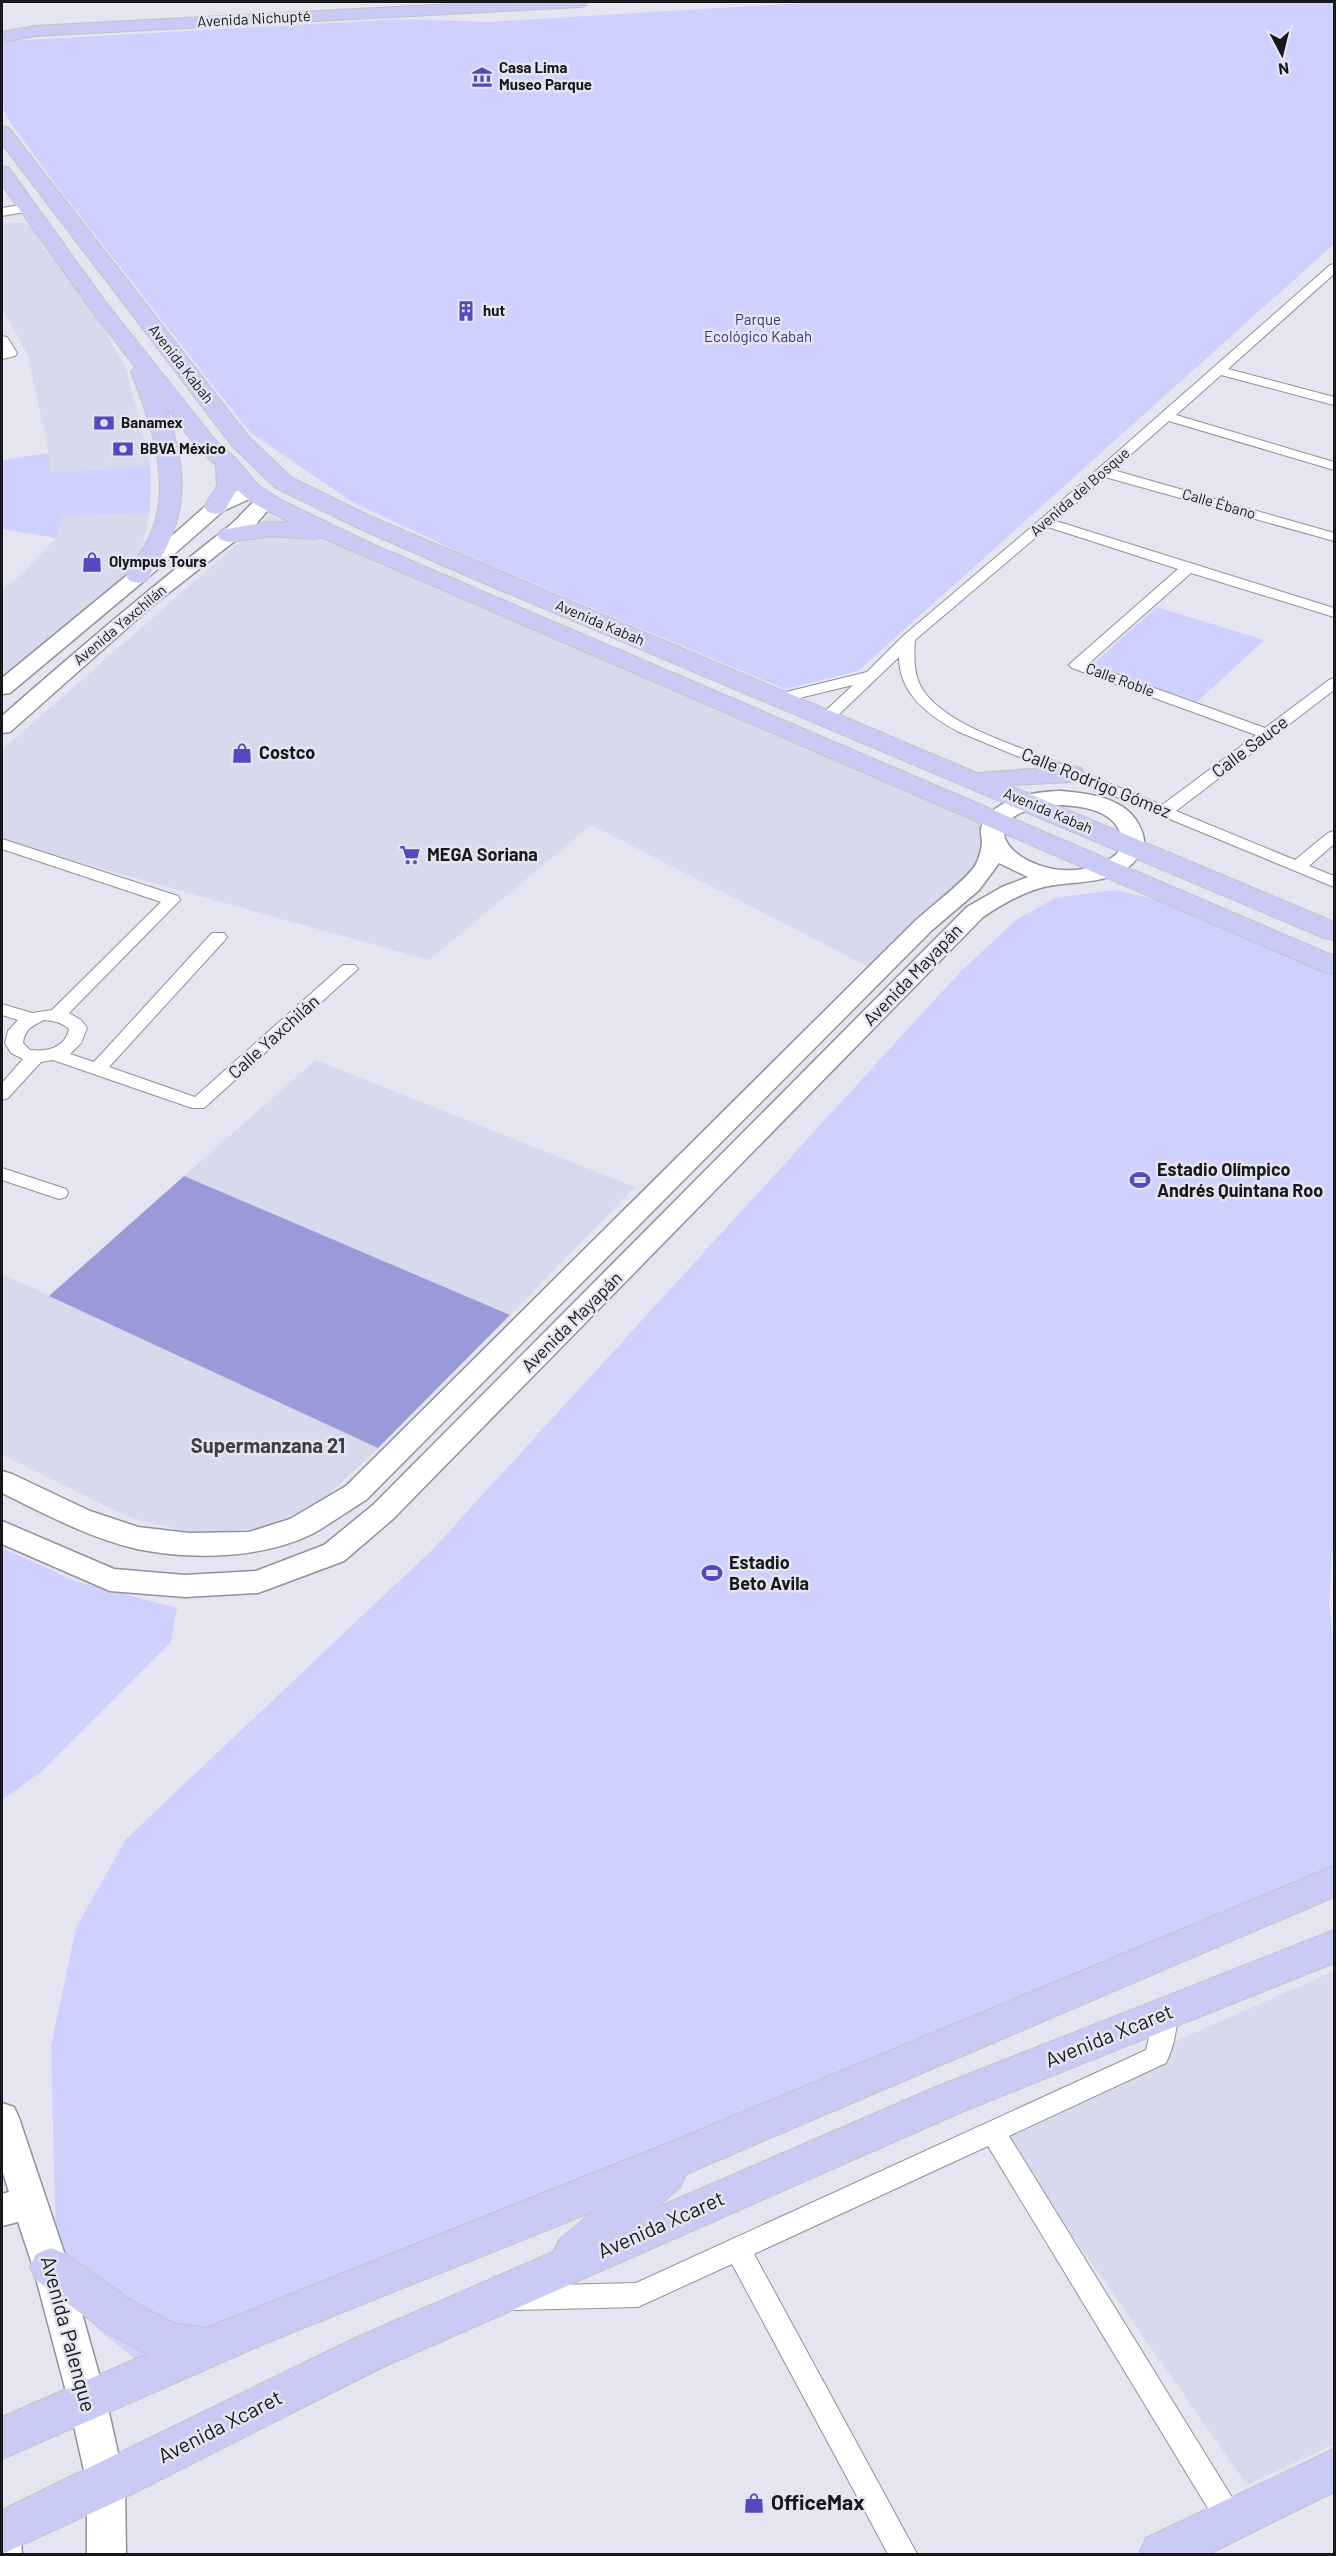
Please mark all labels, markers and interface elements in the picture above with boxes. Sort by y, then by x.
street label: Avenida Nichupté [197,6,311,30]
north arrow [1252,24,1312,84]
place label: Casa Lima Museo Parque [499,58,592,93]
text: N [1277,59,1290,79]
museum icon: Casa Lima Museo Parque [470,65,494,89]
building icon: hut [454,299,478,323]
place label: hut [483,301,505,319]
park label: Parque Ecológico Kabah [704,310,812,345]
street label: Avenida Kabah [145,320,218,406]
bank icon: Banamex [92,411,116,435]
place label: Banamex [121,413,183,431]
bank icon: BBVA México [111,437,135,461]
place label: BBVA México [140,439,226,457]
street label: Avenida del Bosque [1026,443,1133,539]
street label: Calle Ébano [1180,484,1258,522]
shop icon: Olympus Tours [80,550,104,574]
place label: Olympus Tours [109,552,207,570]
street label: Avenida Yaxchilán [69,580,169,668]
street label: Avenida Kabah [553,595,648,649]
street label: Calle Roble [1084,658,1157,700]
street label: Calle Sauce [1207,710,1292,782]
shop icon: Costco [230,741,254,765]
place label: Costco [259,741,315,763]
street label: Calle Rodrigo Gómez [1018,742,1174,822]
street label: Avenida Kabah [1001,783,1096,837]
supermarket icon: MEGA Soriana [398,843,422,867]
place label: MEGA Soriana [427,843,538,865]
street label: Avenida Mayapán [858,919,966,1030]
street label: Calle Yaxchilán [223,990,323,1083]
place label: Estadio Olímpico Andrés Quintana Roo [1157,1158,1323,1201]
sports icon: Estadio Olímpico Andrés Quintana Roo [1128,1168,1152,1192]
street label: Avenida Mayapán [516,1266,626,1376]
district label: Supermanzana 21 [191,1433,345,1457]
place label: Estadio Beto Avila [729,1551,809,1594]
sports icon: Estadio Beto Avila [700,1561,724,1585]
street label: Avenida Xcaret [1041,1998,1176,2072]
street label: Avenida Xcaret [593,2185,728,2263]
street label: Avenida Palenque [37,2253,102,2414]
street label: Avenida Xcaret [153,2384,286,2468]
place label: OfficeMax [771,2489,864,2514]
shop icon: OfficeMax [742,2491,766,2515]

